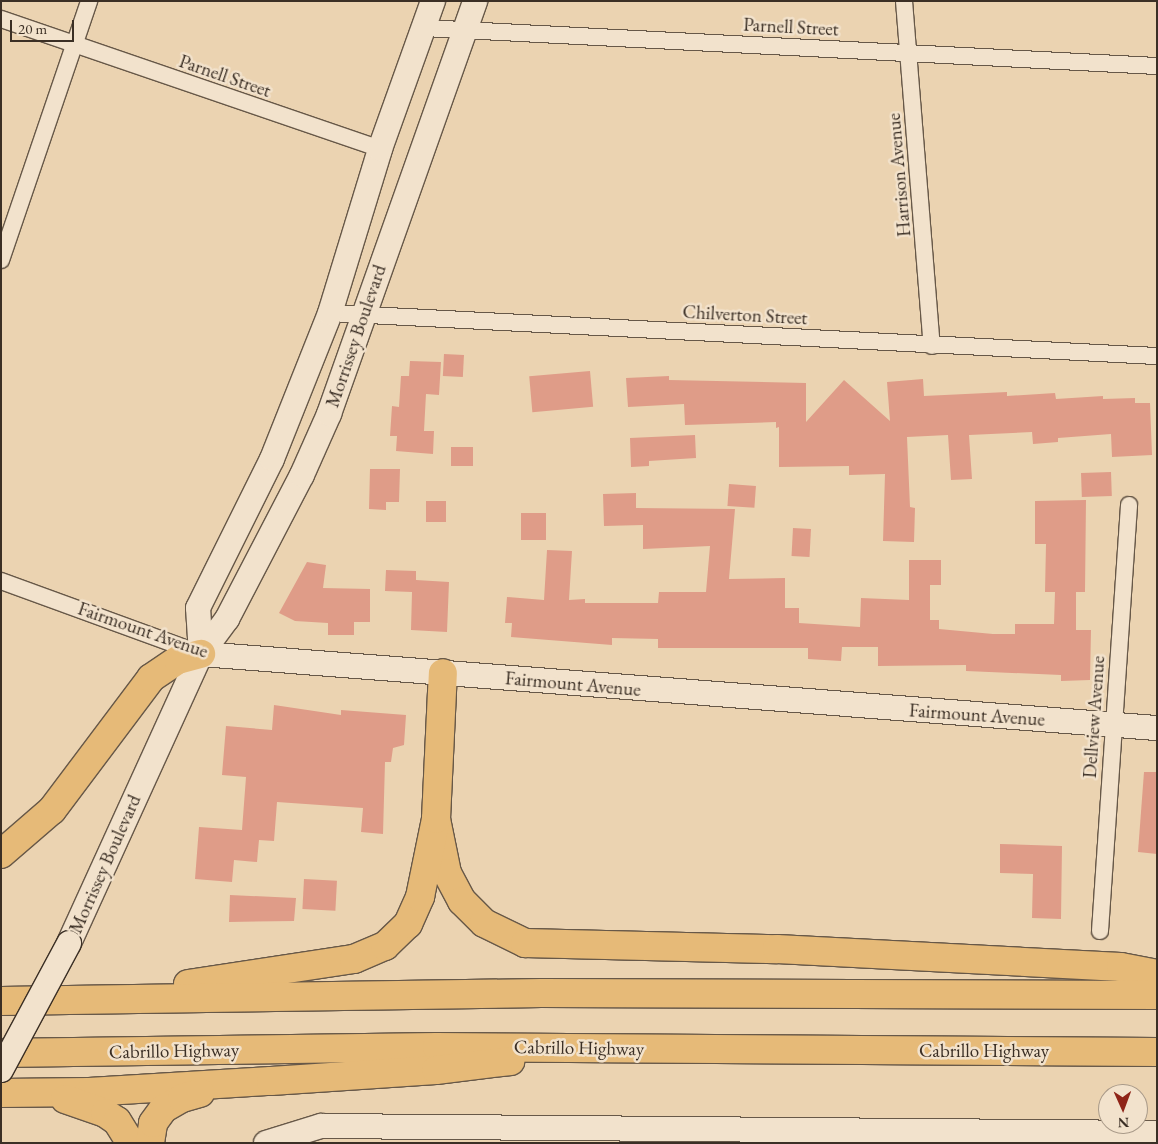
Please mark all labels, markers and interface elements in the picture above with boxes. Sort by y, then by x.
scale bar [12,10,76,42]
street label: Parnell Street [743,13,839,41]
text: 20 m [18,19,47,38]
street label: Parnell Street [176,50,274,102]
street label: Harrison Avenue [882,112,916,238]
street label: Morrissey Boulevard [321,262,391,410]
street label: Chilverton Street [682,300,808,330]
street label: Fairmount Avenue [75,597,211,663]
street label: Dellview Avenue [1078,655,1110,779]
street label: Fairmount Avenue [504,667,642,701]
street label: Fairmount Avenue [908,699,1046,731]
street label: Morrissey Boulevard [64,791,146,937]
street label: Cabrillo Highway [514,1035,644,1061]
street label: Cabrillo Highway [109,1038,239,1064]
street label: Cabrillo Highway [919,1040,1049,1062]
north arrow [1098,1084,1148,1134]
text: N [1118,1114,1129,1132]

